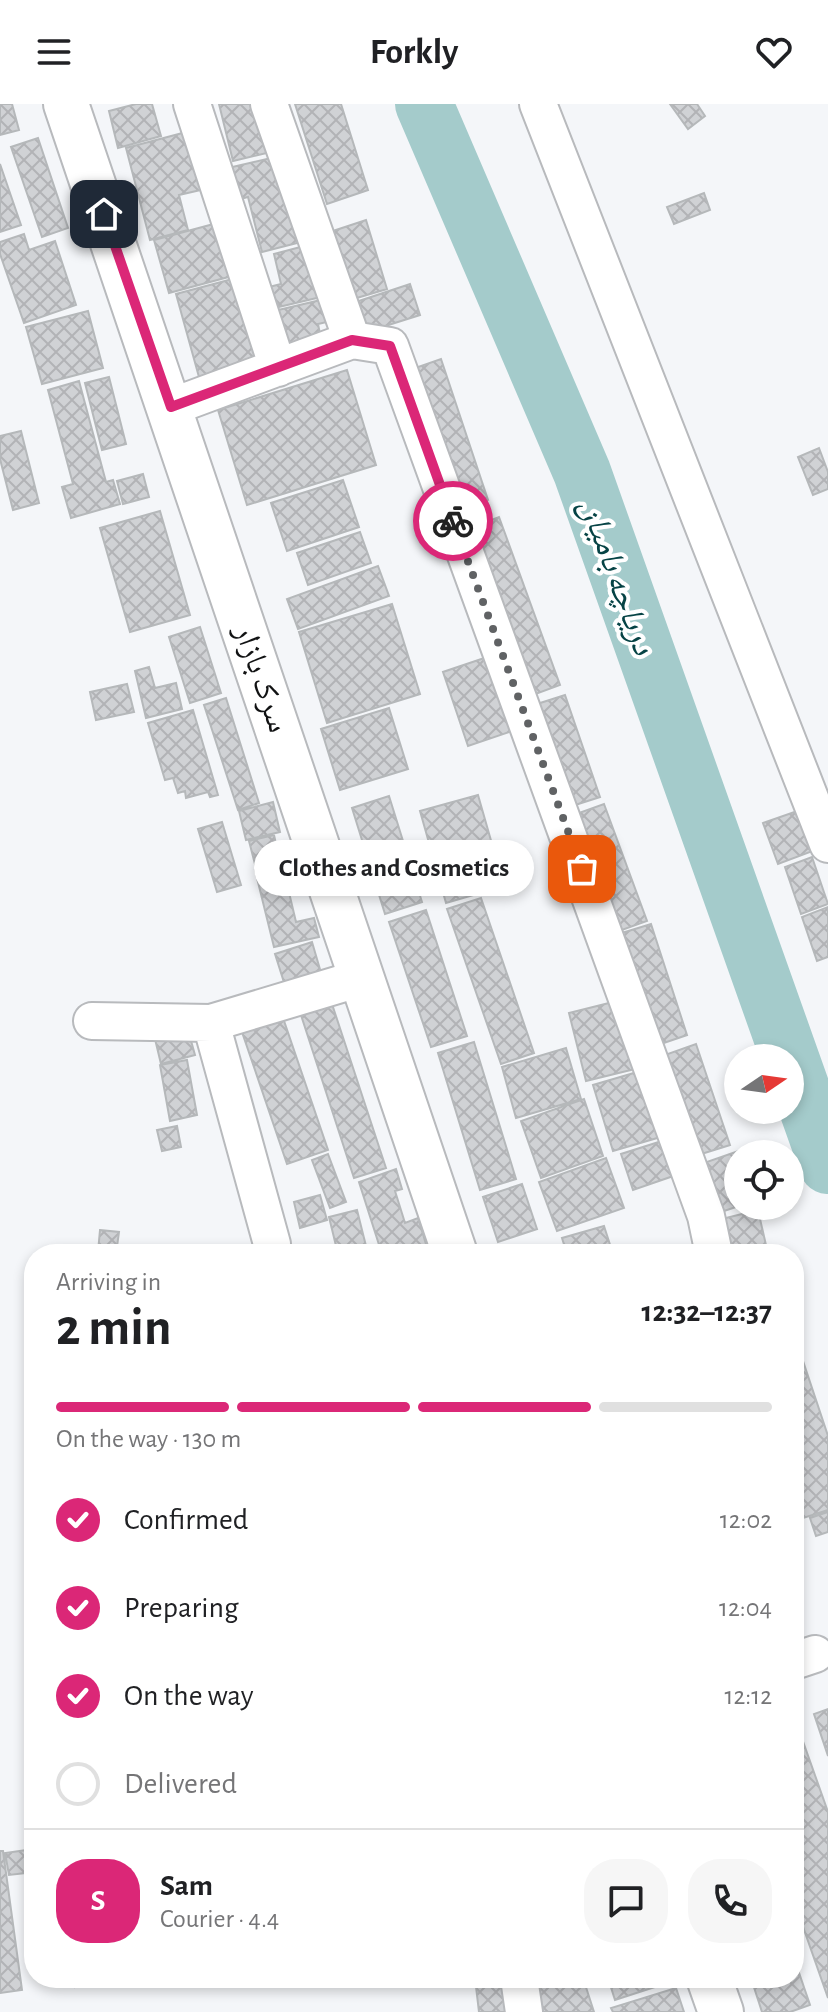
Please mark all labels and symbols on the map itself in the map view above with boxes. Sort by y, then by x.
pin [70,180,138,248]
courier [413,481,493,561]
water label: دریاچه بامیان [571,494,661,661]
street label: سرک بازار [227,619,295,737]
pin [548,835,616,903]
callout: Clothes and Cosmetics [254,841,534,897]
north arrow [724,1044,804,1124]

